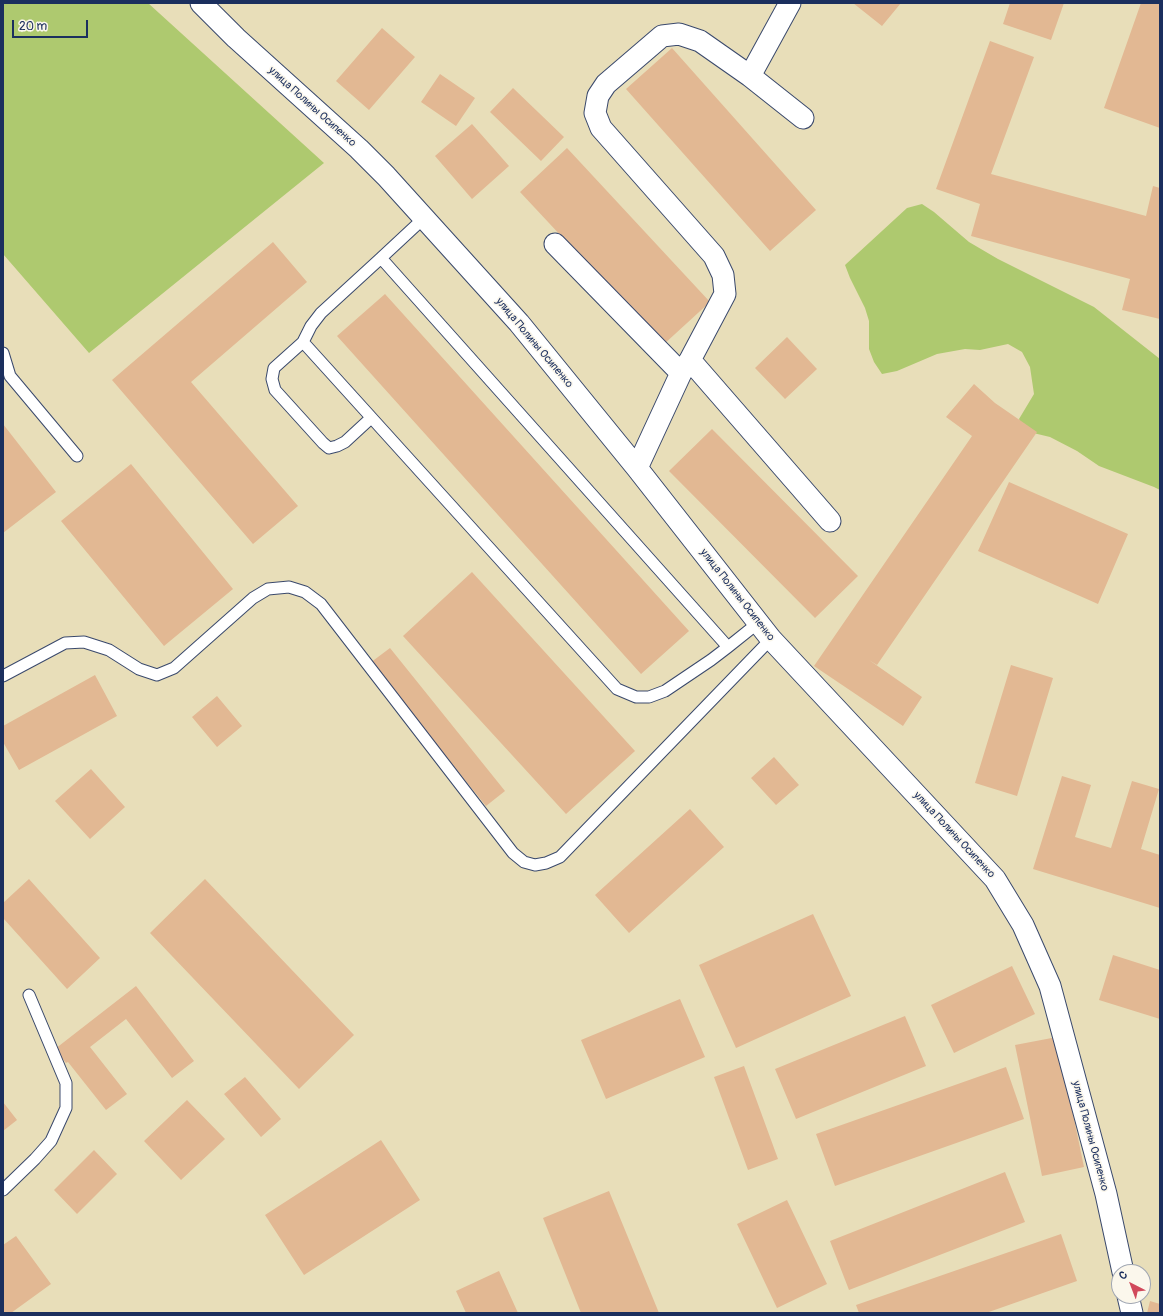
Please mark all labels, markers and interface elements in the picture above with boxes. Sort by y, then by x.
scale bar [14,12,90,38]
text: 20 m [19,19,47,34]
street label: улица Полины Осипенко [265,64,359,150]
street label: улица Полины Осипенко [492,295,576,391]
street label: улица Полины Осипенко [697,546,777,644]
street label: улица Полины Осипенко [910,789,998,881]
street label: улица Полины Осипенко [1069,1079,1111,1193]
north arrow [1111,1264,1151,1304]
text: С [1116,1268,1130,1283]

